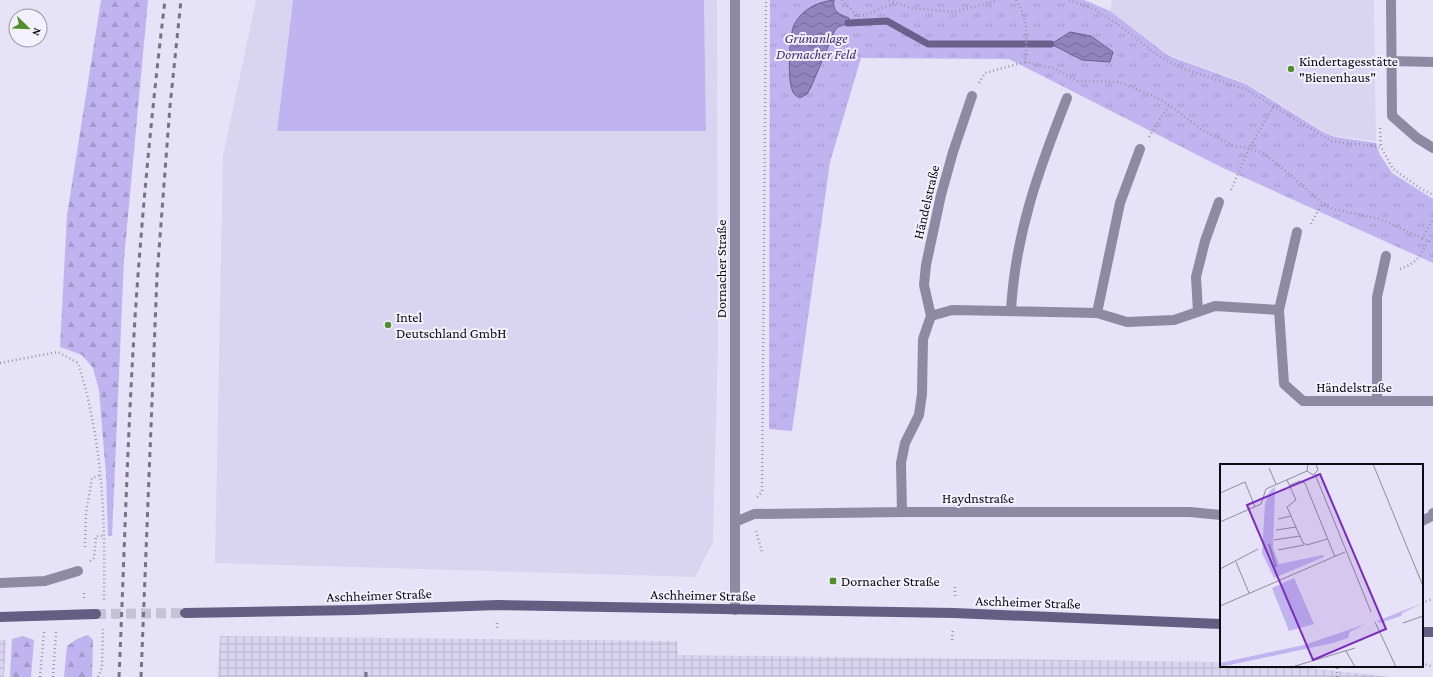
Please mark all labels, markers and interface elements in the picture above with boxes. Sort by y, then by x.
north arrow [8,8,48,48]
text: N [30,26,44,38]
park label: Grünanlage Dornacher Feld [776,30,856,62]
place label: Kindertagesstätte "Bienenhaus" [1299,53,1398,85]
marker: Kindertagesstätte "Bienenhaus" [1286,64,1296,74]
street label: Händelstraße [910,163,942,241]
street label: Dornacher Straße [713,220,729,318]
place label: Intel Deutschland GmbH [396,309,506,341]
marker: Intel Deutschland GmbH [383,320,393,330]
street label: Händelstraße [1316,379,1392,395]
inset map [1220,464,1423,667]
street label: Haydnstraße [942,490,1014,506]
place label: Dornacher Straße [841,573,940,589]
marker: Dornacher Straße [828,576,838,586]
street label: Aschheimer Straße [326,585,432,605]
street label: Aschheimer Straße [650,586,756,604]
street label: Aschheimer Straße [975,592,1081,612]

